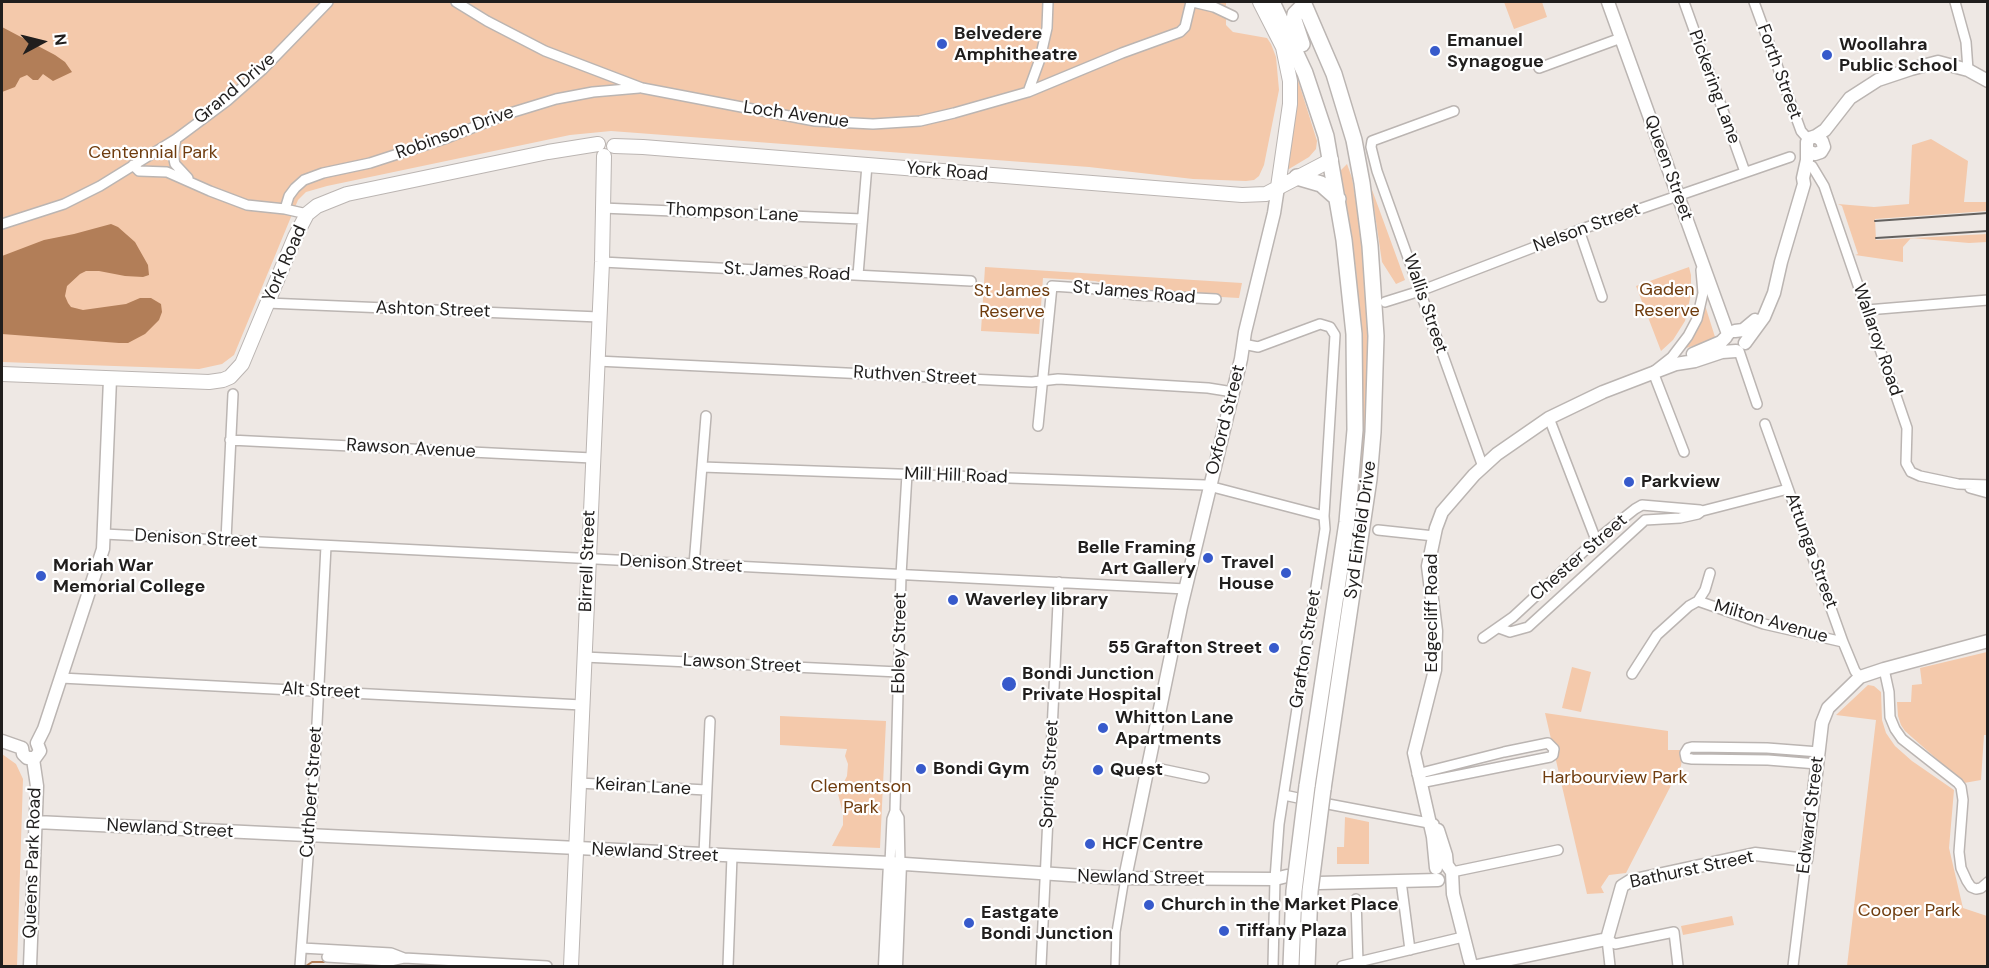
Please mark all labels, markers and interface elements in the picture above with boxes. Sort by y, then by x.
north arrow [12,12,72,72]
street label: Forth Street [1752,21,1806,123]
place label: Belvedere Amphitheatre [954,23,1078,66]
street label: Pickering Lane [1683,27,1745,147]
place label: Emanuel Synagogue [1447,30,1544,72]
text: N [49,33,71,47]
place label: Woollahra Public School [1839,34,1958,76]
marker: Belvedere Amphitheatre [935,37,949,51]
marker: Emanuel Synagogue [1428,44,1442,58]
marker: Woollahra Public School [1820,48,1834,62]
street label: Grand Drive [190,49,280,129]
street label: Loch Avenue [742,97,850,133]
street label: Robinson Drive [393,102,517,164]
street label: Queen Street [1639,112,1697,224]
park label: Centennial Park [88,142,218,164]
street label: York Road [905,158,989,186]
street label: Thompson Lane [665,199,799,227]
street label: Nelson Street [1530,199,1644,257]
street label: York Road [258,222,312,306]
street label: Wallis Street [1398,252,1452,356]
street label: St. James Road [723,258,851,286]
street label: St James Road [1072,277,1196,309]
park label: Gaden Reserve [1634,279,1700,322]
park label: St James Reserve [974,280,1050,322]
street label: Wallaroy Road [1848,281,1906,399]
street label: Ashton Street [375,297,491,323]
street label: Ruthven Street [853,362,977,390]
street label: Oxford Street [1202,363,1250,477]
street label: Rawson Avenue [346,435,476,463]
street label: Syd Einfeld Drive [1341,460,1381,600]
street label: Mill Hill Road [904,463,1008,489]
place label: Parkview [1641,471,1720,493]
marker: Parkview [1622,475,1636,489]
street label: Attunga Street [1780,490,1842,612]
street label: Birrell Street [575,510,601,612]
street label: Chester Street [1526,510,1632,606]
street label: Denison Street [134,525,258,553]
place label: Belle Framing Art Gallery [1077,537,1196,580]
street label: Denison Street [619,550,743,578]
marker: Belle Framing Art Gallery [1201,551,1215,565]
place label: Travel House [1219,552,1274,594]
street label: Edgecliff Road [1421,554,1443,672]
place label: Moriah War Memorial College [53,555,205,598]
marker: Travel House [1279,566,1293,580]
marker: Moriah War Memorial College [34,569,48,583]
street label: Grafton Street [1286,588,1326,710]
place label: Waverley library [965,589,1108,611]
street label: Ebley Street [888,592,912,694]
marker: Waverley library [946,593,960,607]
street label: Milton Avenue [1712,595,1830,649]
place label: 55 Grafton Street [1108,637,1262,659]
marker: 55 Grafton Street [1267,641,1281,655]
street label: Lawson Street [682,650,802,678]
place label: Bondi Junction Private Hospital [1022,663,1161,706]
marker: Bondi Junction Private Hospital [1000,675,1018,693]
street label: Alt Street [281,678,361,704]
place label: Whitton Lane Apartments [1115,707,1234,750]
street label: Spring Street [1036,719,1064,829]
marker: Whitton Lane Apartments [1096,721,1110,735]
street label: Cuthbert Street [297,726,327,858]
street label: Edward Street [1793,755,1829,875]
place label: Bondi Gym [933,758,1029,780]
place label: Quest [1110,759,1163,781]
marker: Bondi Gym [914,762,928,776]
marker: Quest [1091,763,1105,777]
park label: Harbourview Park [1542,767,1688,789]
street label: Keiran Lane [595,774,691,800]
park label: Clementson Park [811,776,911,818]
street label: Queens Park Road [20,787,46,939]
street label: Newland Street [106,815,234,843]
place label: HCF Centre [1102,833,1203,855]
marker: HCF Centre [1083,837,1097,851]
street label: Newland Street [591,839,719,867]
street label: Bathurst Street [1628,846,1756,894]
street label: Newland Street [1077,866,1205,890]
place label: Church in the Market Place [1161,894,1399,916]
marker: Church in the Market Place [1142,898,1156,912]
park label: Cooper Park [1858,900,1960,922]
place label: Eastgate Bondi Junction [981,902,1113,944]
marker: Eastgate Bondi Junction [962,916,976,930]
place label: Tiffany Plaza [1236,920,1347,942]
marker: Tiffany Plaza [1217,924,1231,938]

